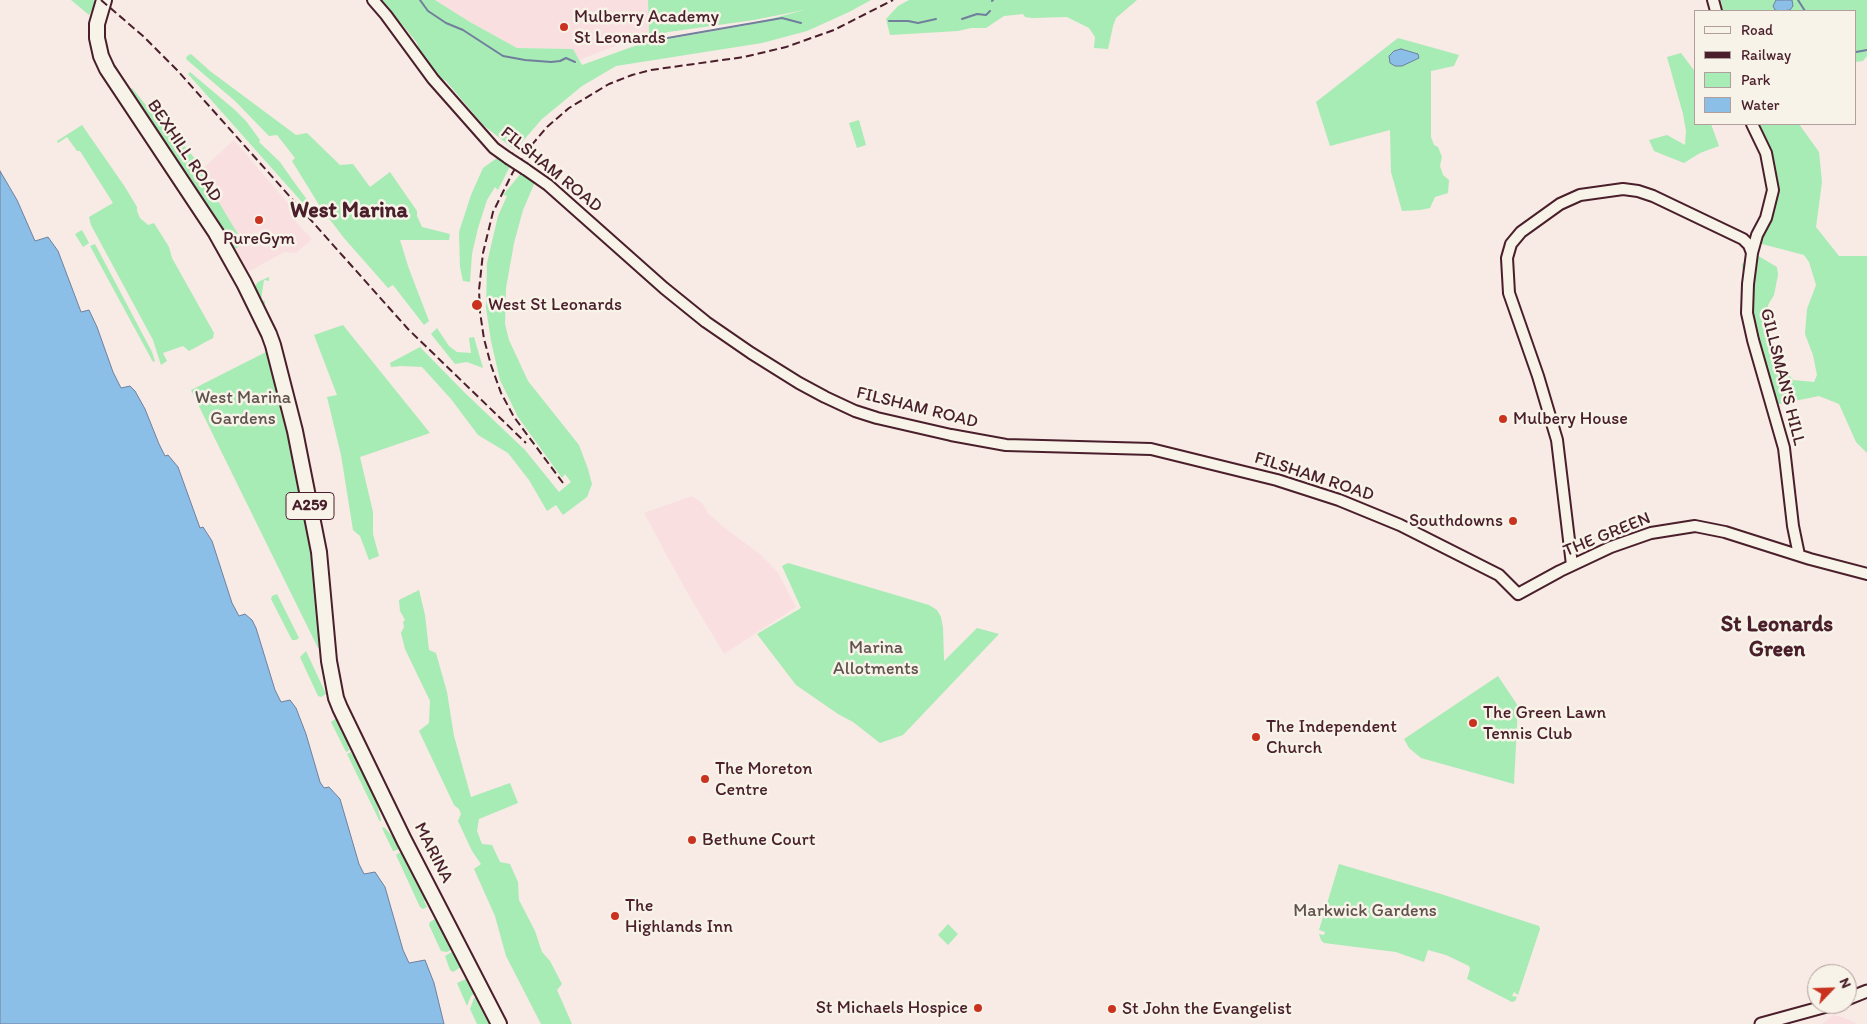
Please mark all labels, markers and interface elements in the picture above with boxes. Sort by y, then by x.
place label: Mulberry Academy St Leonards [574,6,719,48]
legend [1694,10,1857,125]
marker: Mulberry Academy St Leonards [558,21,570,33]
text: Road [1741,21,1773,39]
text: Railway [1741,46,1791,64]
text: Park [1741,71,1771,89]
street label: BEXHILL ROAD [142,96,226,206]
text: Water [1741,96,1779,114]
street label: FILSHAM ROAD [496,122,606,218]
district label: West Marina [290,198,408,224]
marker: PureGym [253,214,265,226]
place label: PureGym [223,228,295,250]
place label: West St Leonards [488,294,622,316]
marker: West St Leonards [470,298,484,312]
street label: GILLSMAN'S HILL [1755,306,1809,448]
street label: FILSHAM ROAD [854,382,980,434]
park label: West Marina Gardens [195,387,291,429]
place label: Mulbery House [1513,408,1628,430]
marker: Mulbery House [1497,413,1509,425]
street label: FILSHAM ROAD [1251,447,1377,507]
road number: A259 [286,492,334,520]
street label: THE GREEN [1560,508,1654,562]
place label: Southdowns [1409,510,1503,532]
marker: Southdowns [1507,515,1519,527]
district label: St Leonards Green [1721,612,1833,664]
park label: Marina Allotments [833,637,919,680]
place label: The Green Lawn Tennis Club [1483,702,1606,744]
place label: The Independent Church [1266,716,1397,759]
marker: The Green Lawn Tennis Club [1467,717,1479,729]
marker: The Independent Church [1250,731,1262,743]
place label: The Moreton Centre [715,758,813,801]
marker: The Moreton Centre [699,773,711,785]
street label: MARINA [409,819,457,887]
place label: Bethune Court [702,829,815,851]
marker: Bethune Court [686,834,698,846]
place label: The Highlands Inn [625,895,733,938]
park label: Markwick Gardens [1293,900,1437,922]
marker: The Highlands Inn [609,910,621,922]
north arrow [1807,964,1857,1014]
text: N [1836,975,1855,991]
place label: St Michaels Hospice [816,997,968,1019]
place label: St John the Evangelist [1122,998,1292,1020]
marker: St Michaels Hospice [972,1002,984,1014]
marker: St John the Evangelist [1106,1003,1118,1015]

